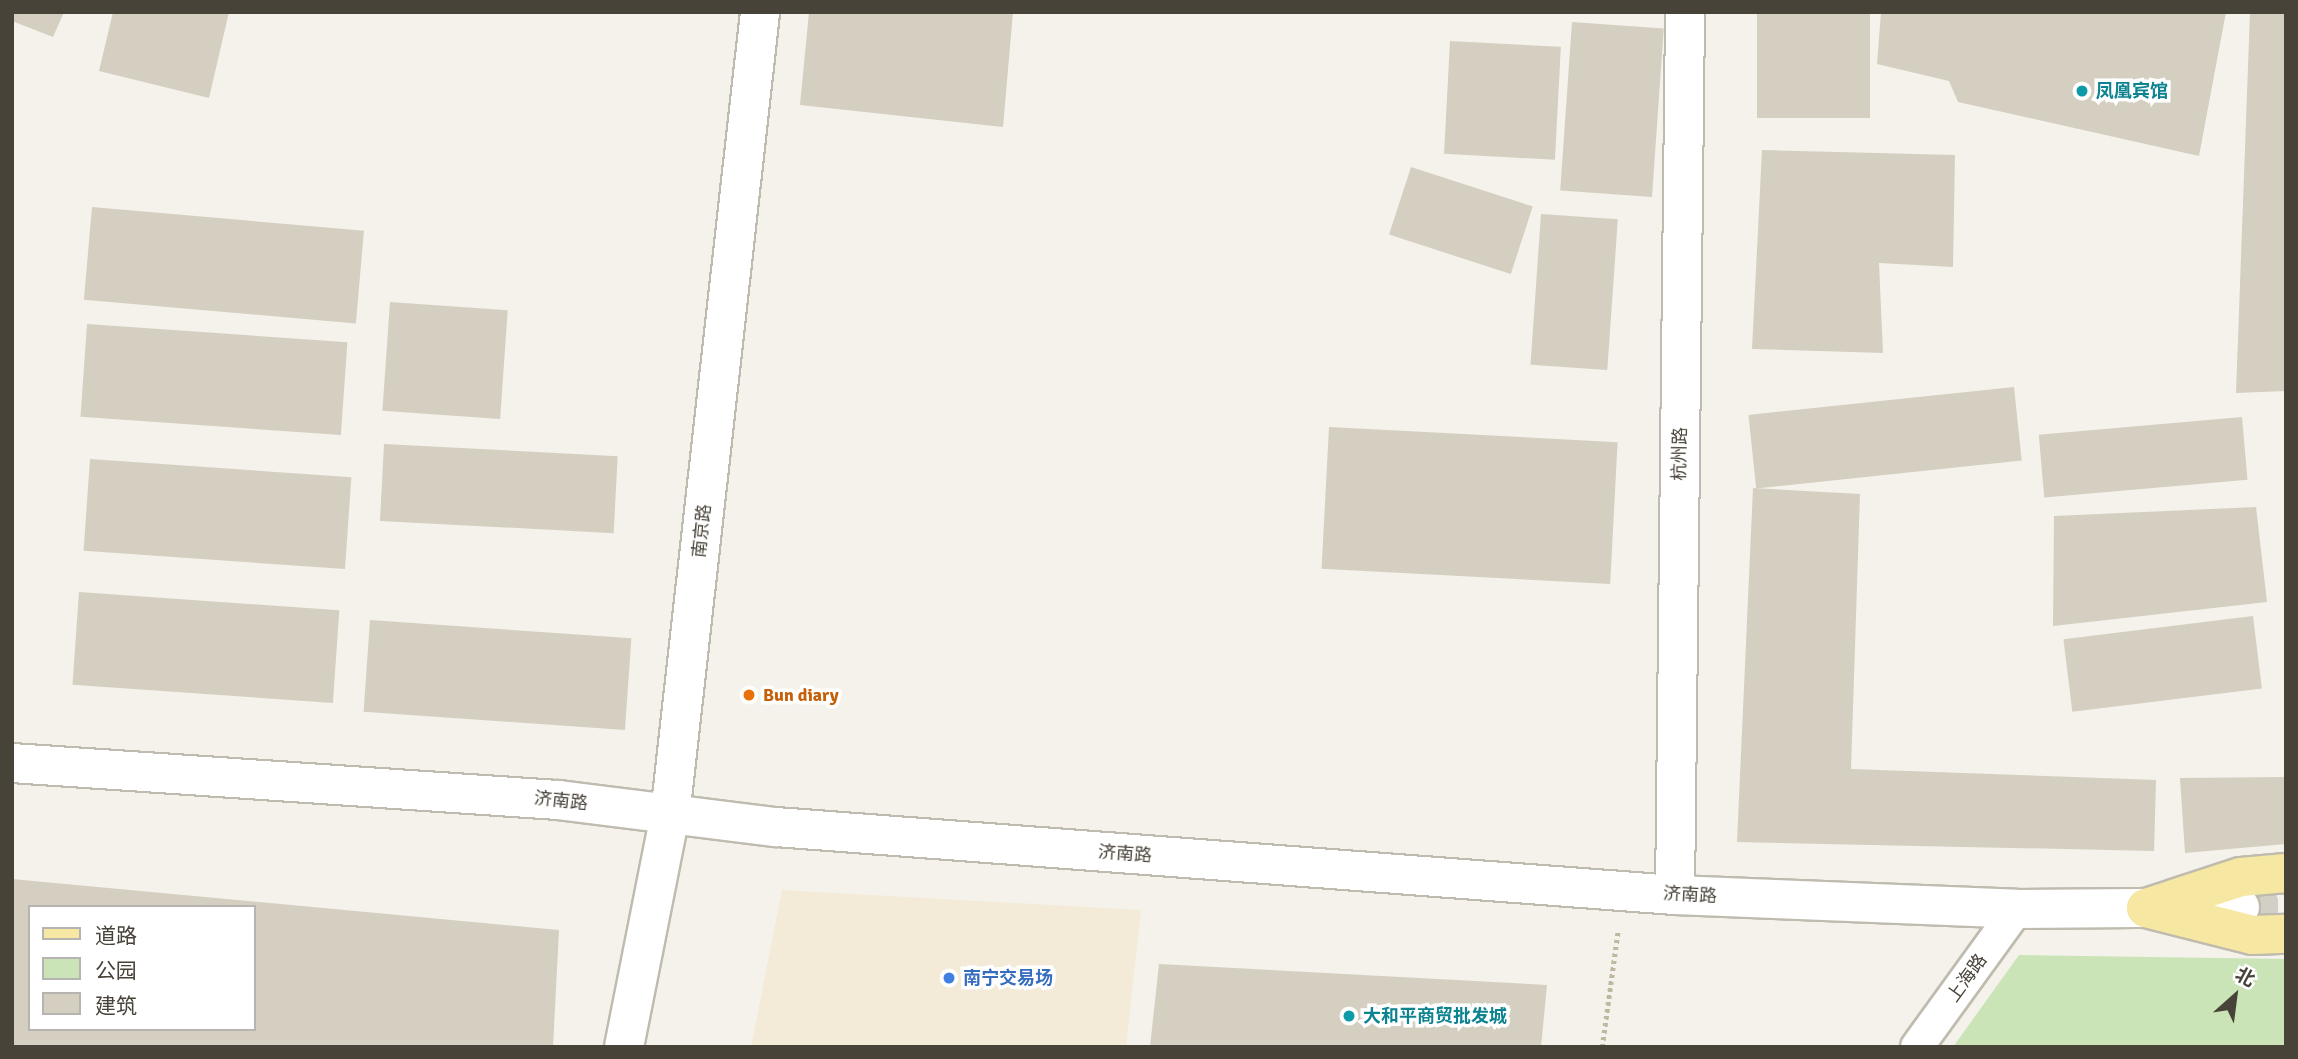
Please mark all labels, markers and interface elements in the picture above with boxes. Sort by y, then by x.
place label: 凤凰宾馆 [2096,80,2168,102]
marker: 凤凰宾馆 [2074,83,2090,99]
street label: 杭州路 [1669,427,1691,481]
street label: 南京路 [688,503,716,559]
place label: Bun diary [763,684,839,706]
marker: Bun diary [741,687,757,703]
street label: 济南路 [533,787,589,815]
street label: 济南路 [1097,841,1153,867]
street label: 济南路 [1662,883,1718,907]
legend [28,905,256,1031]
text: 道路 [95,923,137,949]
street label: 上海路 [1942,950,1992,1006]
text: 公园 [95,958,137,984]
north arrow [2200,961,2270,1031]
text: 北 [2231,962,2259,993]
place label: 南宁交易场 [963,967,1053,989]
marker: 南宁交易场 [941,970,957,986]
text: 建筑 [95,993,137,1019]
place label: 大和平商贸批发城 [1363,1005,1507,1027]
marker: 大和平商贸批发城 [1341,1008,1357,1024]

